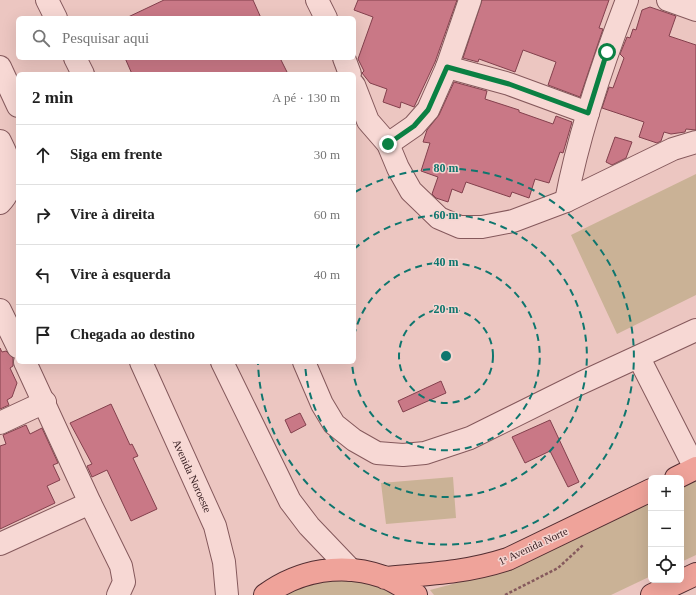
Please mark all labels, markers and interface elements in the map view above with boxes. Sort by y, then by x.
search box [16,16,356,60]
icon: search [30,27,52,49]
text: Pesquisar aqui [62,30,149,46]
route start [598,43,616,61]
text: 2 min [32,88,73,107]
text: A pé · 130 m [272,90,340,105]
route end [379,135,397,153]
icon: ahead [32,144,54,166]
text: Siga em frente [70,146,162,162]
text: 30 m [314,147,340,162]
text: 80 m [434,161,459,175]
icon: right [32,204,54,226]
text: Vire à direita [70,206,155,222]
text: 60 m [314,207,340,222]
text: 60 m [434,208,459,222]
text: 40 m [434,255,459,269]
icon: left [32,264,54,286]
text: Vire à esquerda [70,266,171,282]
text: 40 m [314,267,340,282]
text: 20 m [434,302,459,316]
icon: arrive [32,324,54,346]
text: Chegada ao destino [70,326,195,342]
centre of rings [439,349,453,363]
street label: Avenida Noroeste [171,437,214,515]
map controls [648,475,684,583]
button: + [648,475,684,511]
button: − [648,511,684,547]
street label: 1ᵃ Avenida Norte [497,525,570,567]
button: locate [648,547,684,583]

